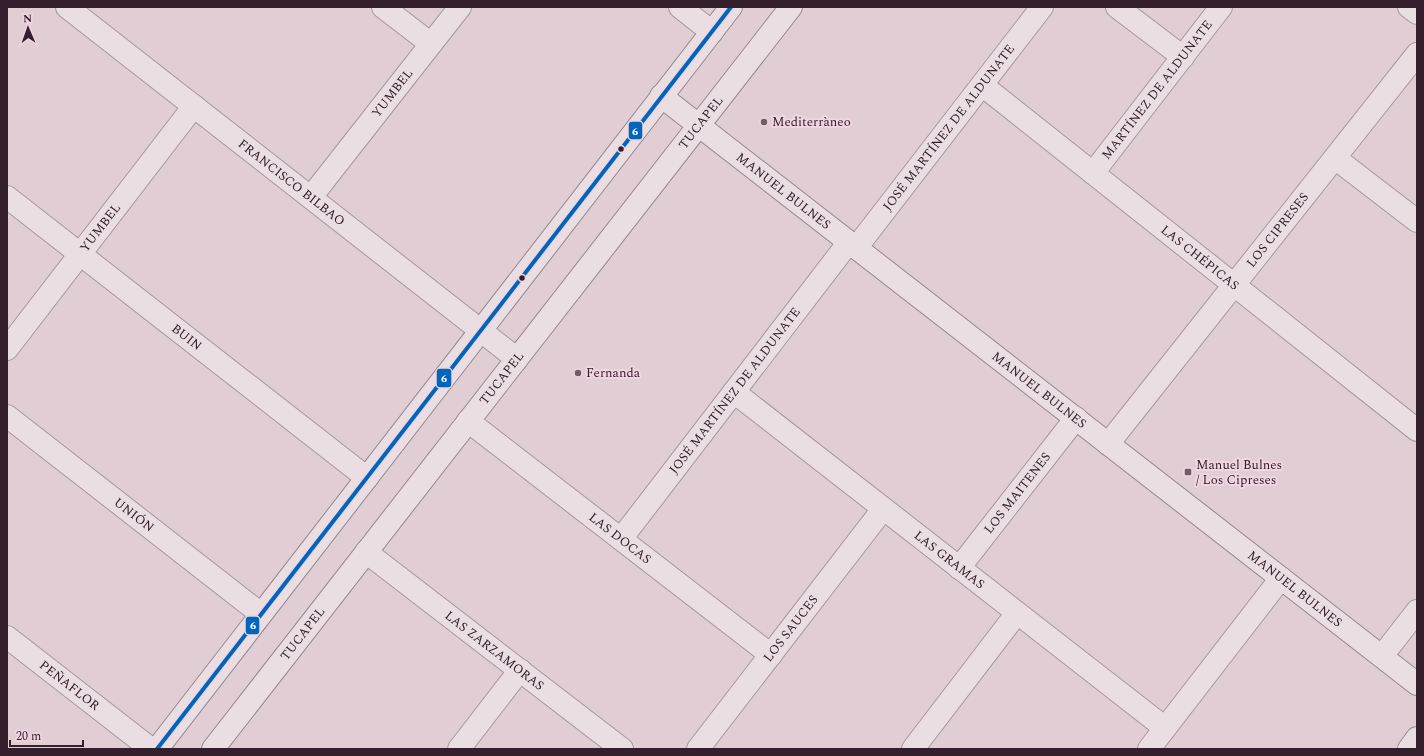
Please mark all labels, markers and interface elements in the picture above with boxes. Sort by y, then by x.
north arrow [8,8,48,48]
text: N [23,10,32,27]
street label: MARTÍNEZ DE ALDUNATE [1097,16,1217,164]
street label: JOSÉ MARTÍNEZ DE ALDUNATE [878,40,1020,215]
street label: YUMBEL [367,64,418,122]
street label: TUCAPEL [674,92,728,154]
place label: Mediterràneo [772,112,851,132]
marker: Mediterràneo [759,117,769,127]
line badge: 6 [628,121,643,140]
text: 6 [632,123,638,140]
street label: FRANCISCO BILBAO [234,134,349,231]
unlabelled marker [616,144,626,154]
street label: MANUEL BULNES [732,148,835,235]
street label: LOS CIPRESES [1241,188,1314,272]
street label: YUMBEL [75,199,126,257]
street label: LAS CHÉPICAS [1156,220,1244,295]
unlabelled marker [517,273,527,283]
street label: JOSÉ MARTÍNEZ DE ALDUNATE [664,303,806,478]
street label: BUIN [167,319,206,356]
street label: TUCAPEL [475,347,529,409]
street label: MANUEL BULNES [987,347,1091,433]
place label: Fernanda [586,363,641,383]
line badge: 6 [436,368,452,388]
marker: Fernanda [573,368,583,378]
text: 6 [441,370,447,387]
street label: LOS MAITENES [979,448,1056,538]
place label: Manuel Bulnes / Los Cipreses [1196,455,1282,490]
marker: Manuel Bulnes / Los Cipreses [1183,467,1193,477]
street label: UNIÓN [109,493,159,537]
street label: LAS DOCAS [584,508,656,569]
street label: LAS GRAMAS [909,526,989,594]
street label: MANUEL BULNES [1243,546,1347,632]
street label: LOS SAUCES [758,591,823,666]
street label: TUCAPEL [275,603,330,665]
street label: LAS ZARZAMORAS [440,606,548,696]
line badge: 6 [245,616,260,635]
text: 6 [250,617,256,634]
street label: PEÑAFLOR [35,656,104,716]
scale bar [10,722,83,748]
text: 20 m [16,727,41,746]

